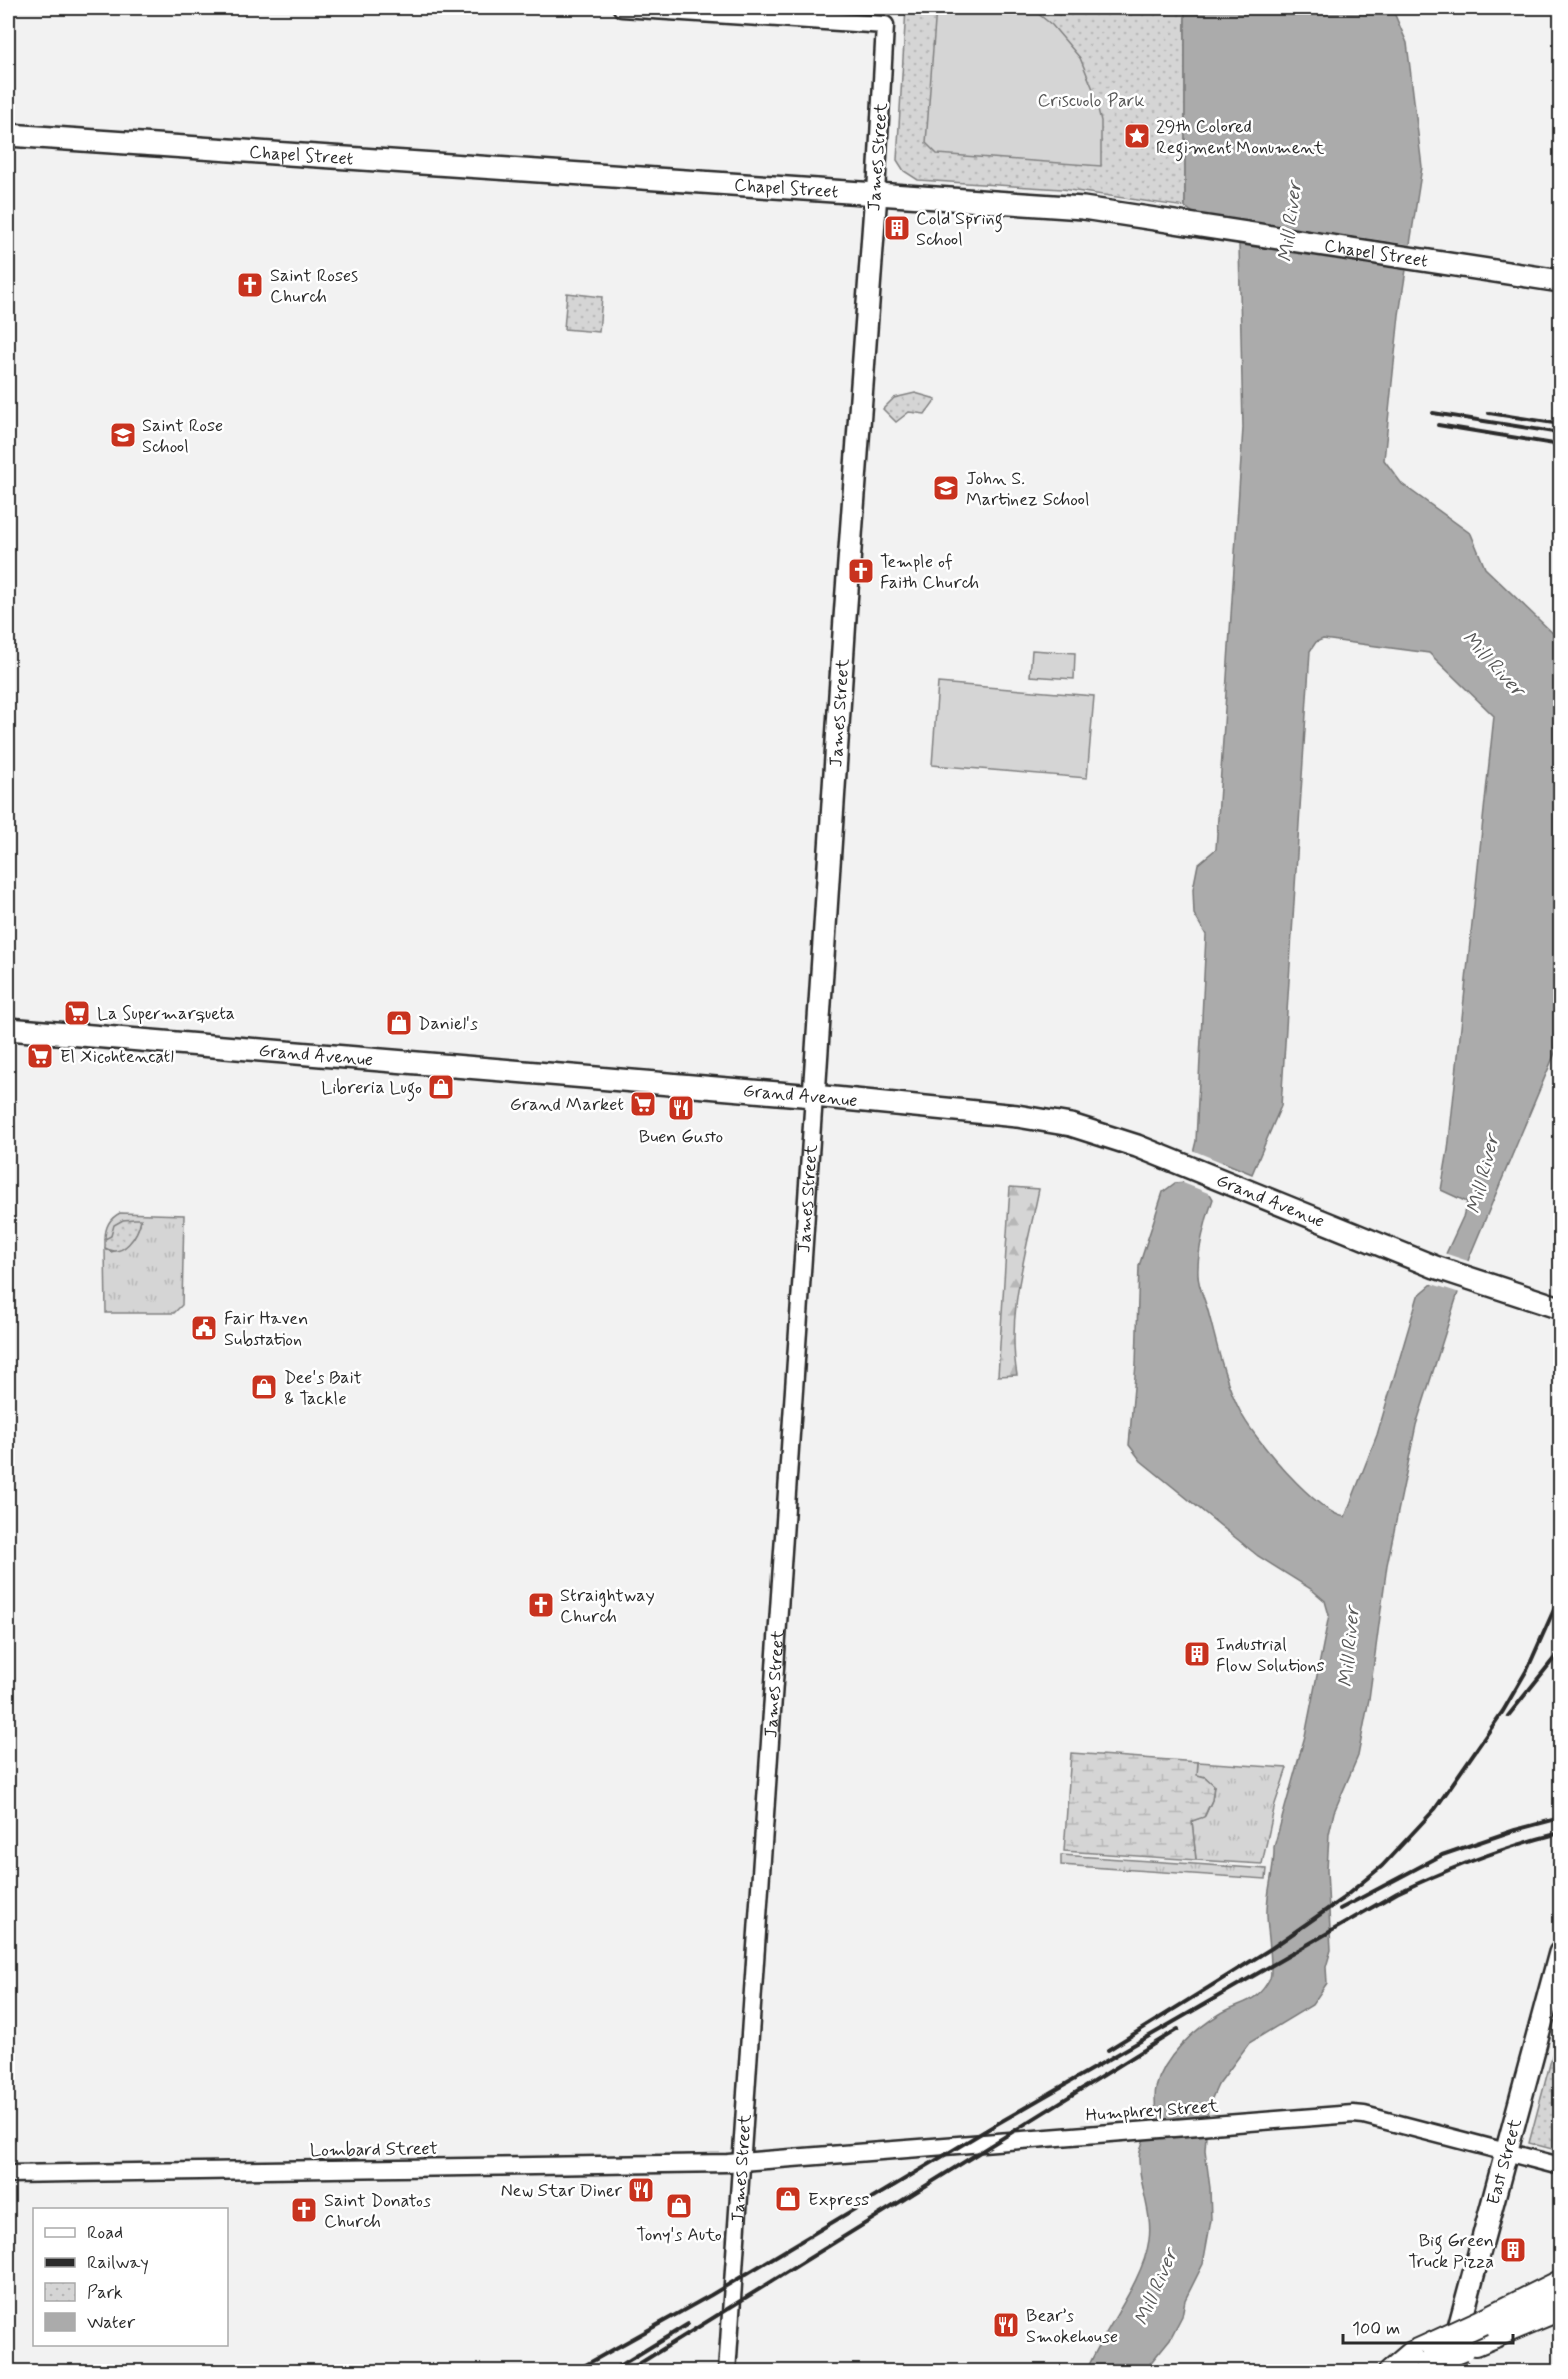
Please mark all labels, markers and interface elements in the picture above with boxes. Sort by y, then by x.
park label: Criscuolo Park [1037,89,1145,113]
street label: James Street [862,102,894,212]
place label: 29th Colored Regiment Monument [1156,115,1325,162]
place icon: 29th Colored Regiment Monument [1122,121,1152,151]
street label: Chapel Street [248,140,354,171]
street label: Chapel Street [733,173,839,204]
water label: Mill River [1272,178,1309,264]
place label: Cold Spring School [916,207,1003,252]
building icon: Cold Spring School [882,213,912,243]
street label: Chapel Street [1322,234,1430,274]
place label: Saint Roses Church [270,264,358,309]
church icon: Saint Roses Church [235,270,265,300]
place label: Saint Rose School [142,414,223,459]
school or university icon: Saint Rose School [108,420,138,450]
place label: John S. Martinez School [966,467,1089,512]
school or university icon: John S. Martinez School [931,473,961,503]
place label: Temple of Faith Church [880,550,979,595]
church icon: Temple of Faith Church [846,556,876,586]
water label: Mill River [1456,625,1532,705]
street label: James Street [824,658,855,768]
supermarket icon: La Supermarqueta [62,998,92,1028]
place label: La Supermarqueta [97,1002,235,1026]
shop icon: Daniel's [384,1008,414,1038]
place label: Daniel's [418,1012,478,1036]
street label: Grand Avenue [258,1039,374,1072]
supermarket icon: El Xicohtencatl [25,1041,55,1071]
place label: El Xicohtencatl [60,1045,174,1069]
shop icon: Libreria Lugo [426,1072,456,1102]
place label: Libreria Lugo [321,1076,422,1102]
street label: Grand Avenue [742,1079,859,1113]
supermarket icon: Grand Market [628,1089,658,1119]
place label: Grand Market [510,1093,624,1117]
restaurant icon: Buen Gusto [666,1093,696,1123]
place label: Buen Gusto [639,1125,723,1149]
water label: Mill River [1461,1129,1507,1217]
street label: James Street [792,1143,824,1254]
street label: Grand Avenue [1213,1168,1328,1234]
place label: Fair Haven Substation [224,1307,308,1352]
public building icon: Fair Haven Substation [189,1313,219,1343]
place label: Dee's Bait & Tackle [284,1366,362,1411]
shop icon: Dee's Bait & Tackle [249,1372,279,1402]
place label: Straightway Church [560,1584,655,1629]
church icon: Straightway Church [526,1590,556,1620]
water label: Mill River [1333,1603,1367,1688]
street label: James Street [759,1628,791,1739]
place label: Industrial Flow Solutions [1216,1633,1325,1678]
building icon: Industrial Flow Solutions [1182,1639,1212,1669]
street label: Humphrey Street [1085,2094,1220,2128]
street label: James Street [726,2113,758,2224]
street label: East Street [1482,2116,1528,2208]
street label: Lombard Street [310,2137,438,2163]
restaurant icon: New Star Diner [626,2175,656,2205]
place label: New Star Diner [501,2179,623,2203]
shop icon: Express [773,2184,803,2214]
place label: Express [808,2188,869,2212]
place label: Saint Donatos Church [324,2189,431,2234]
shop icon: Tony's Auto [664,2191,694,2221]
church icon: Saint Donatos Church [289,2195,319,2225]
legend [33,2208,228,2346]
text: Road [87,2221,123,2245]
place label: Tony's Auto [636,2223,722,2247]
place label: Big Green Truck Pizza [1408,2229,1494,2274]
building icon: Big Green Truck Pizza [1498,2235,1528,2265]
water label: Mill River [1128,2243,1186,2330]
text: Railway [87,2251,149,2275]
text: Park [87,2281,123,2305]
place label: Bear’s Smokehouse [1026,2304,1118,2349]
scale bar [1343,2307,1512,2345]
restaurant icon: Bear’s Smokehouse [991,2310,1021,2340]
text: Water [87,2311,136,2335]
text: 100 m [1352,2317,1400,2341]

